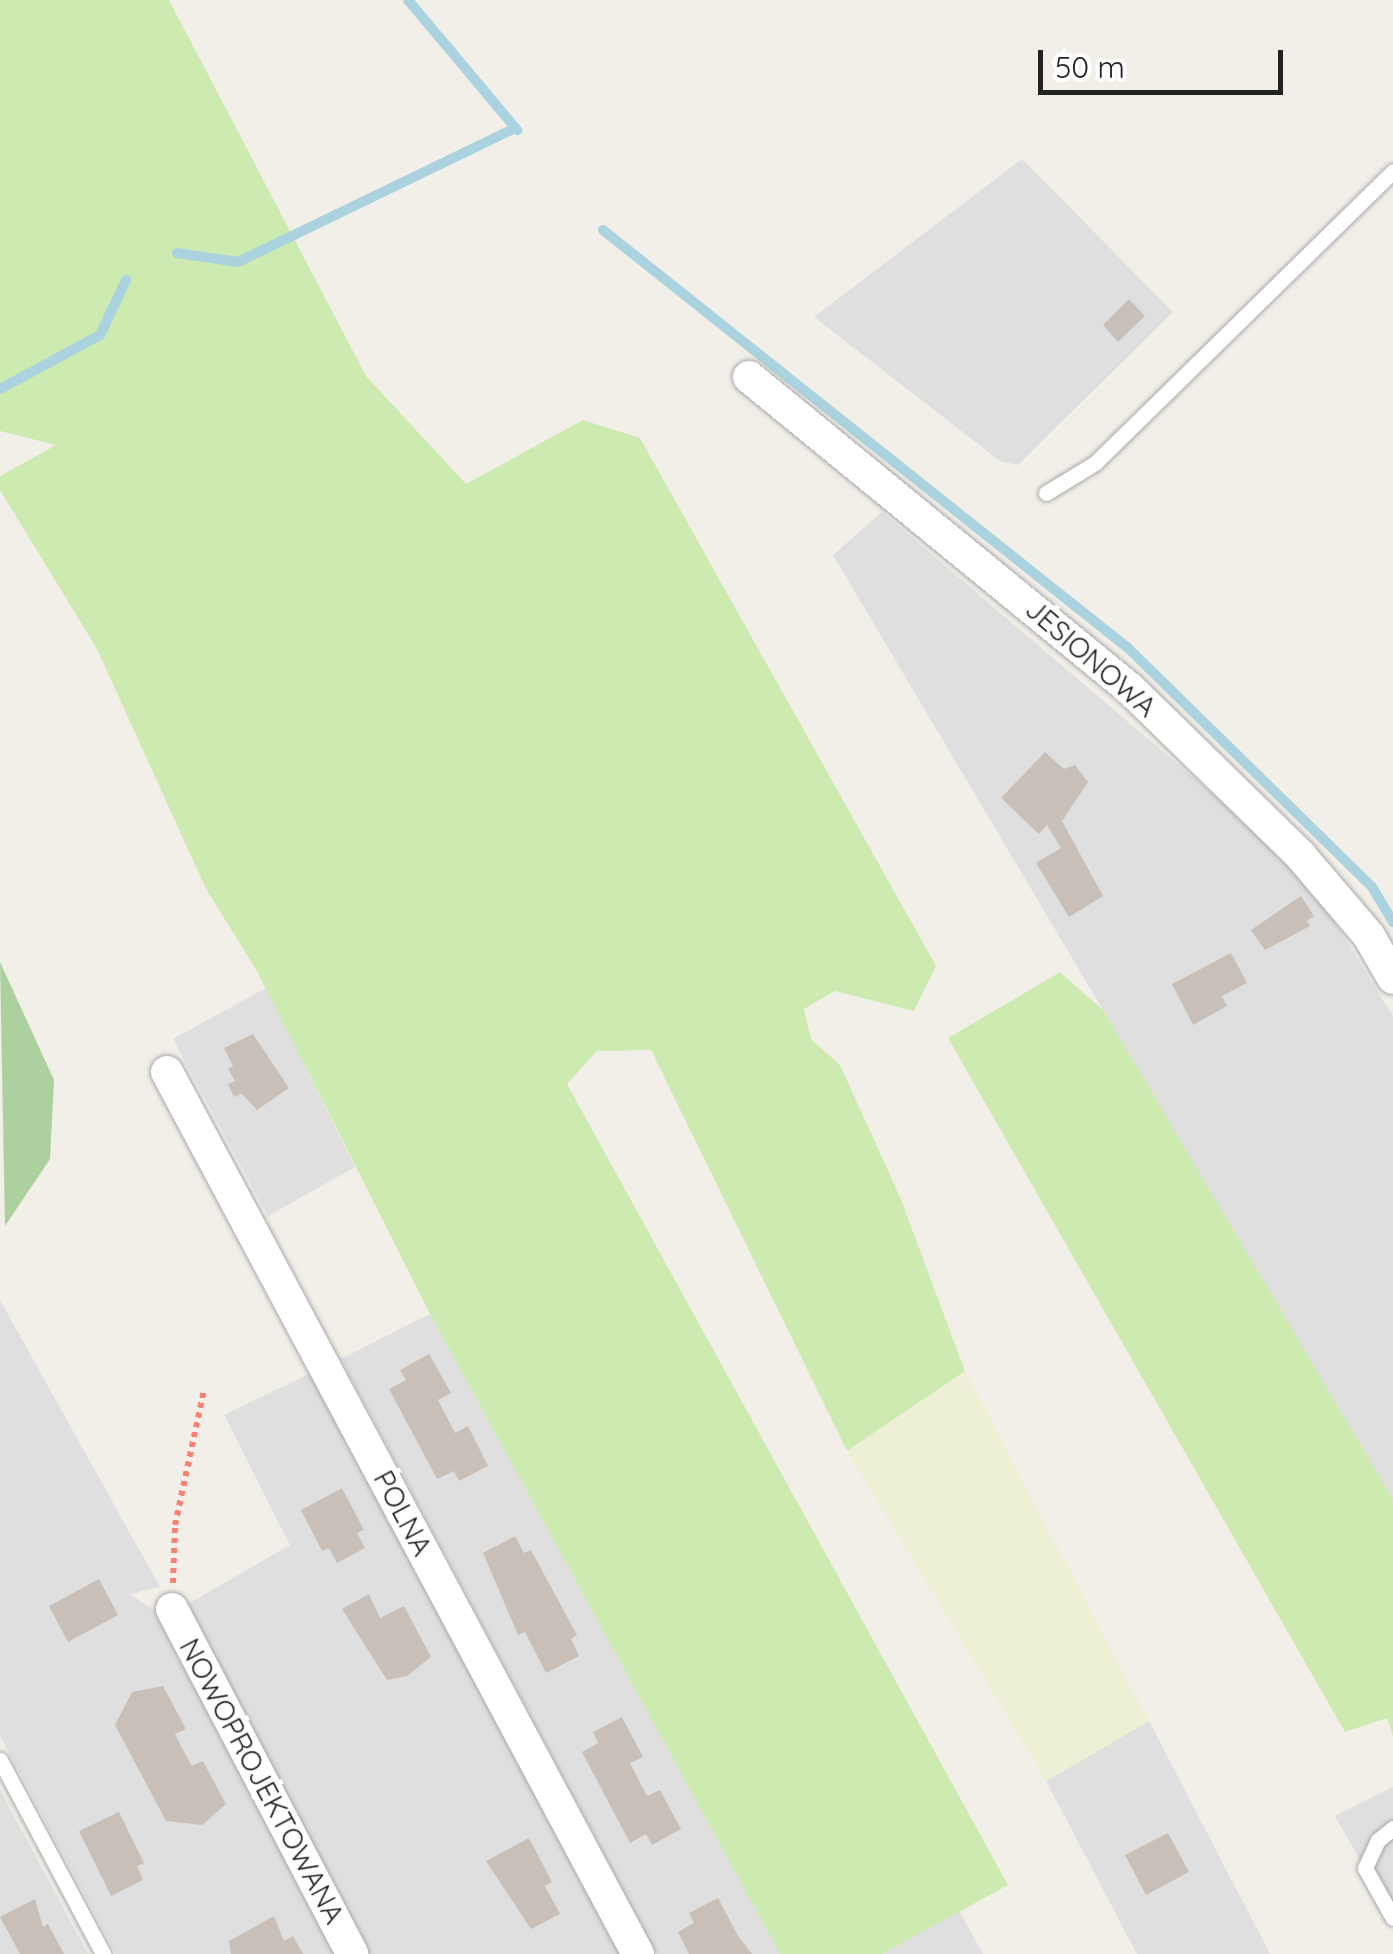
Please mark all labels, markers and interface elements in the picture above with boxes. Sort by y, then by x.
scale bar [1043,30,1288,92]
text: 50 m [1055,48,1125,86]
street label: JESIONOWA [1019,592,1163,724]
street label: POLNA [367,1465,439,1561]
street label: NOWOPROJEKTOWANA [173,1633,351,1929]

